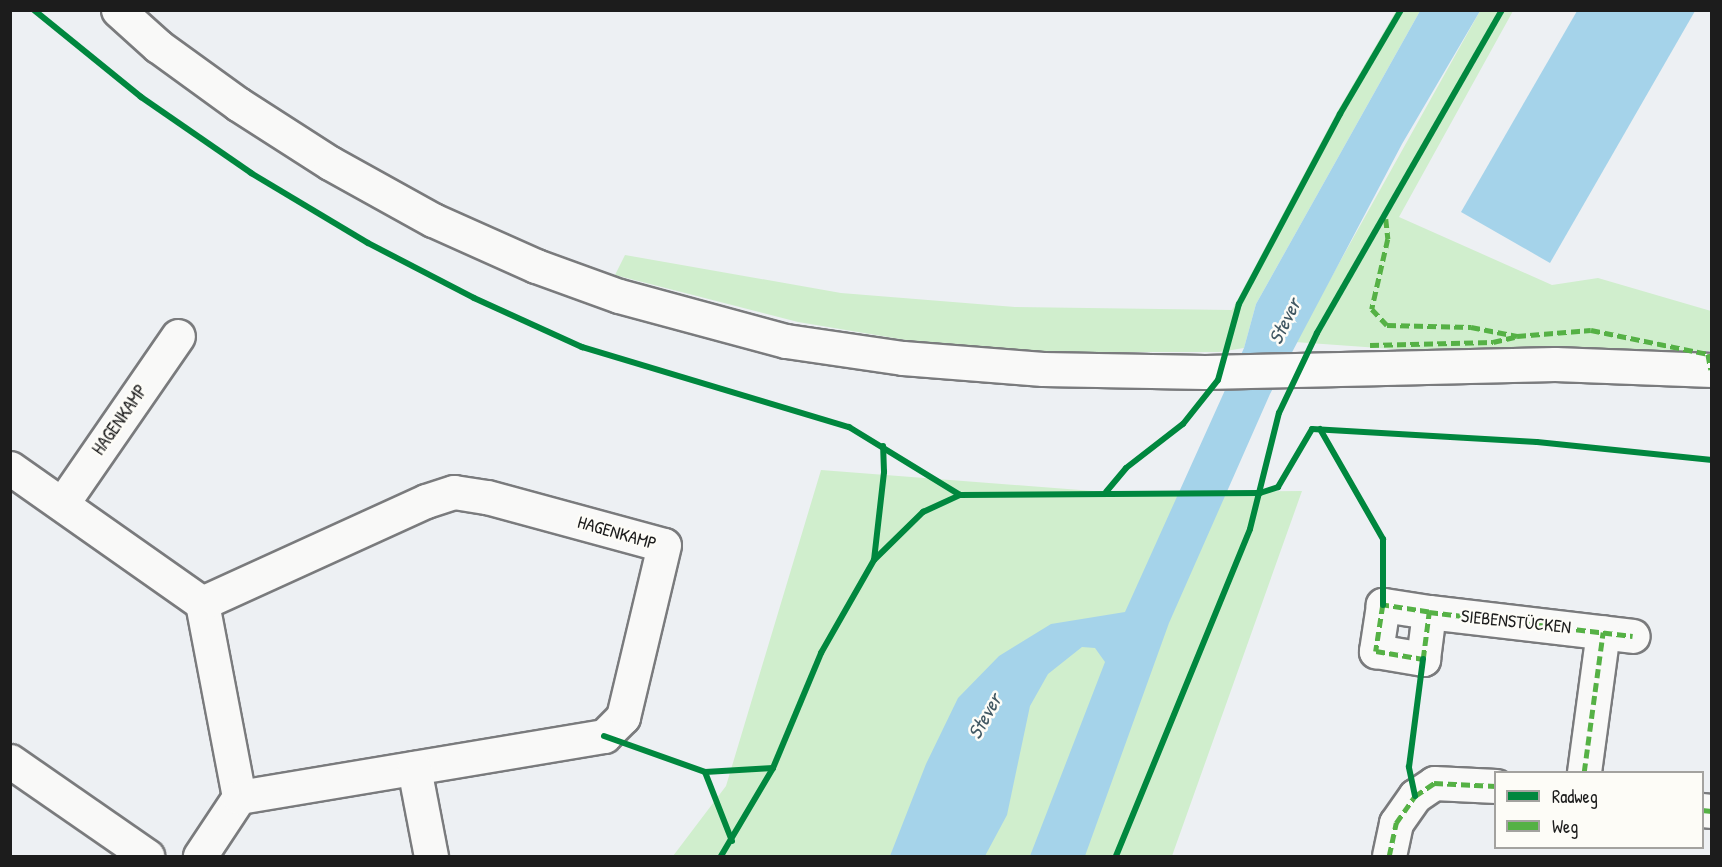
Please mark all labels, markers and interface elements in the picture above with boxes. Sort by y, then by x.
water label: Stever [1263,294,1305,348]
street label: HAGENKAMP [88,381,152,459]
street label: HAGENKAMP [575,511,659,555]
street label: SIEBENSTÜCKEN [1460,605,1572,639]
water label: Stever [962,689,1006,743]
legend [1494,771,1704,849]
text: Radweg [1552,784,1598,809]
text: Weg [1552,814,1578,839]

